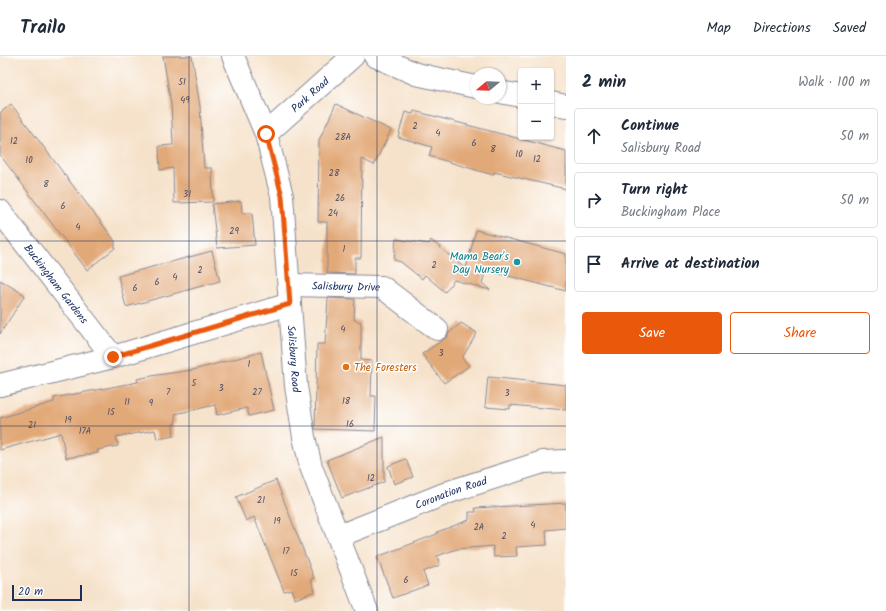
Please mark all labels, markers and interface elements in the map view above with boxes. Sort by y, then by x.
text: Trailo [20,13,66,43]
text: Map [706,17,731,39]
text: Directions [753,17,811,39]
text: Saved [833,17,866,39]
north arrow [470,68,506,104]
map controls [518,68,554,140]
button: + [518,68,554,104]
text: 2 min [582,69,626,96]
text: Walk · 100 m [798,72,870,93]
street label: Park Road [287,73,334,118]
house number: 51 [178,75,186,90]
house number: 49 [180,93,190,108]
button: − [518,104,554,140]
text: Continue [621,114,679,138]
house number: 2 [412,119,418,134]
route start [257,125,275,143]
icon: ahead [583,125,605,147]
house number: 4 [436,126,441,141]
text: 50 m [840,126,869,147]
house number: 28A [335,130,352,145]
house number: 12 [10,134,18,149]
house number: 6 [471,136,477,151]
text: Salisbury Road [621,138,701,159]
house number: 8 [490,142,496,157]
house number: 10 [515,147,523,162]
house number: 12 [533,152,541,167]
house number: 10 [25,153,33,168]
house number: 28 [329,166,340,181]
house number: 8 [43,177,49,192]
text: Turn right [621,178,688,202]
house number: 31 [183,187,191,202]
icon: right [583,189,605,211]
text: 50 m [840,190,869,211]
house number: 26 [335,191,345,206]
house number: 6 [60,199,66,214]
text: Buckingham Place [621,202,720,223]
house number: 24 [328,206,338,221]
house number: 4 [76,220,81,235]
house number: 29 [229,224,239,239]
street label: Buckingham Gardens [19,241,93,328]
house number: 1 [343,242,346,257]
place label: Mama Bear's Day Nursery [450,248,510,279]
text: Arrive at destination [621,252,760,276]
icon: arrive [583,253,605,275]
marker: Mama Bear's Day Nursery [512,257,522,267]
house number: 2 [431,258,437,273]
house number: 2 [197,263,203,278]
house number: 4 [173,270,178,285]
house number: 6 [154,275,160,290]
street label: Salisbury Drive [312,277,380,297]
house number: 6 [132,281,138,296]
button: Save [582,312,722,354]
button: Share [730,312,870,354]
house number: 4 [341,322,346,337]
street label: Salisbury Road [282,325,305,394]
house number: 3 [438,346,444,361]
route end [104,348,122,366]
house number: 1 [248,357,251,372]
place label: The Foresters [354,359,417,377]
marker: The Foresters [341,362,351,372]
house number: 5 [192,376,198,391]
house number: 3 [218,381,224,396]
house number: 7 [166,385,171,400]
house number: 27 [252,385,263,400]
house number: 3 [504,386,510,401]
house number: 18 [342,394,351,409]
house number: 11 [124,395,130,410]
house number: 9 [149,396,154,411]
house number: 15 [107,405,116,420]
house number: 19 [64,413,72,428]
house number: 16 [346,417,354,432]
house number: 21 [28,418,36,433]
house number: 17A [79,424,92,439]
house number: 12 [367,471,375,486]
street label: Coronation Road [412,472,490,515]
house number: 21 [257,493,265,508]
house number: 19 [273,514,281,529]
house number: 4 [531,518,536,533]
house number: 2A [474,520,485,535]
house number: 2 [501,529,507,544]
house number: 17 [283,544,290,559]
house number: 15 [290,566,299,581]
house number: 6 [403,573,409,588]
scale bar [12,583,82,602]
text: 20 m [18,583,43,601]

